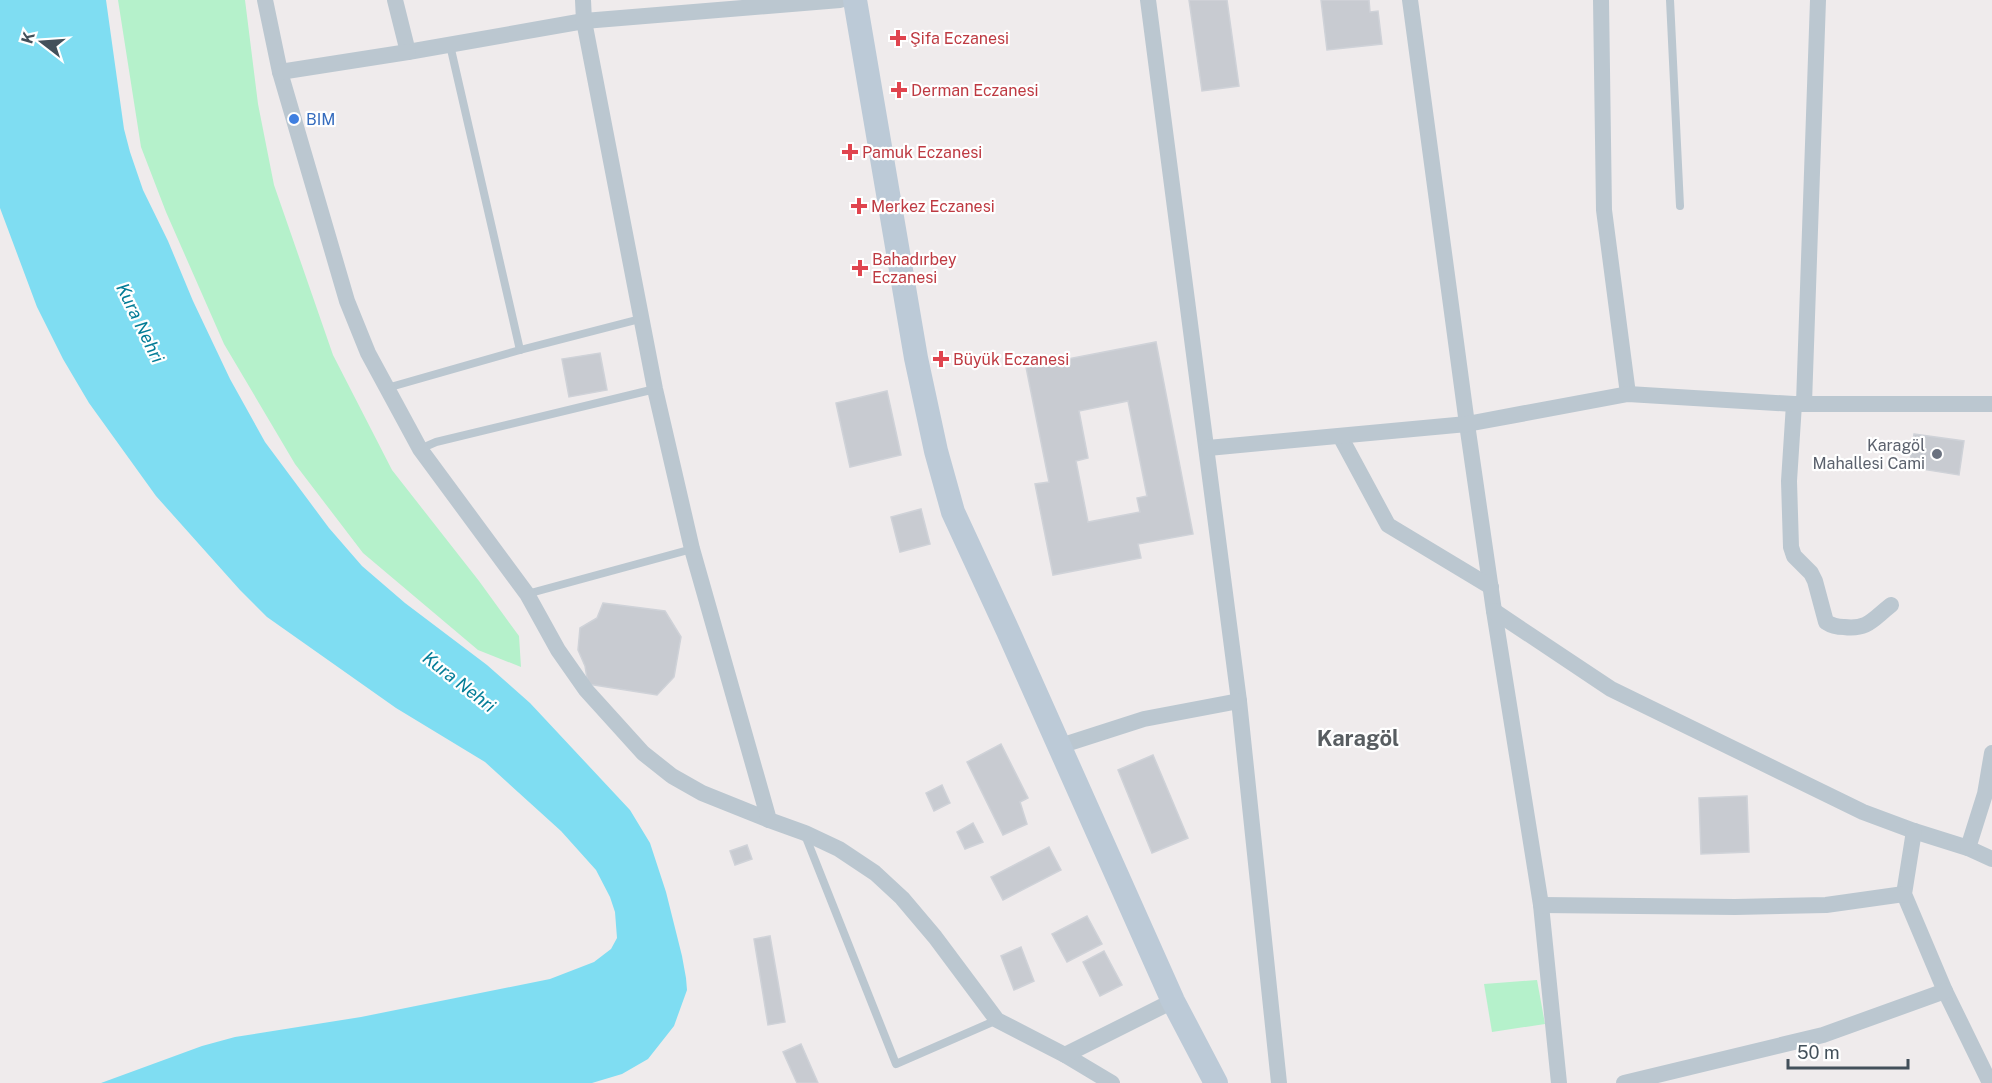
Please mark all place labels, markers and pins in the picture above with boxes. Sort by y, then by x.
place label: Şifa Eczanesi [910,29,1009,48]
marker: Şifa Eczanesi [891,31,905,45]
place label: Derman Eczanesi [911,81,1038,100]
marker: Derman Eczanesi [892,83,906,97]
place label: BIM [306,110,336,129]
marker: BIM [287,112,301,126]
place label: Pamuk Eczanesi [862,143,982,162]
marker: Pamuk Eczanesi [843,145,857,159]
place label: Merkez Eczanesi [871,197,995,216]
marker: Merkez Eczanesi [852,199,866,213]
place label: Bahadırbey Eczanesi [872,250,957,287]
marker: Bahadırbey Eczanesi [853,261,867,275]
place label: Büyük Eczanesi [953,350,1069,369]
marker: Büyük Eczanesi [934,352,948,366]
place label: Karagöl Mahallesi Cami [1812,436,1925,473]
marker: Karagöl Mahallesi Cami [1930,447,1944,461]

